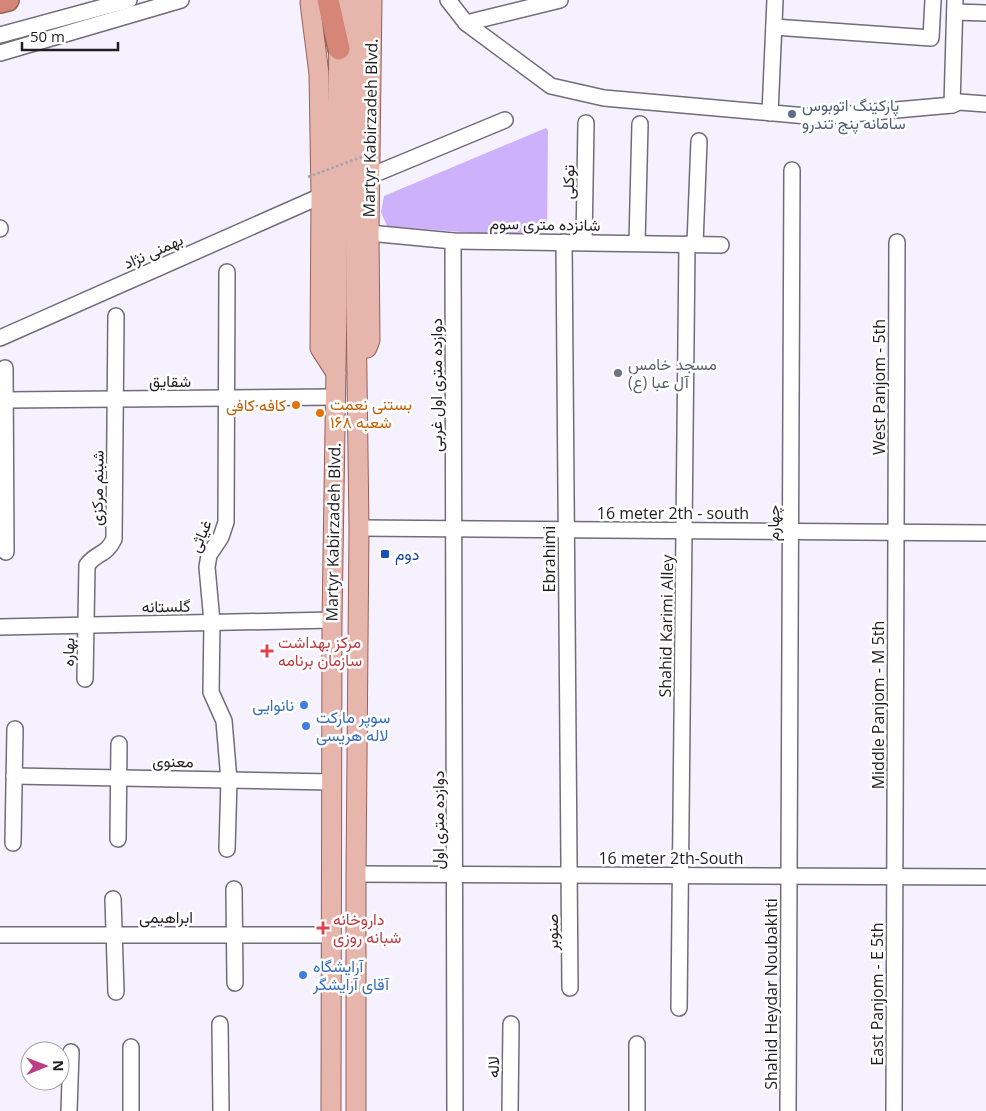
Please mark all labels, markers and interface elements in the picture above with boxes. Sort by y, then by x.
scale bar [22,20,119,52]
text: 50 m [30,26,65,46]
street label: Martyr Kabirzadeh Blvd. [357,38,383,218]
place label: پارکینگ اتوبوس سامانه پنج تندرو [802,94,906,135]
marker: پارکینگ اتوبوس سامانه پنج تندرو [786,108,798,120]
street label: توکلی [557,164,579,199]
street label: شانزده متری سوم [489,212,601,236]
street label: بهمنی نژاد [120,228,186,274]
street label: دوازده متری اول غربی [425,318,447,452]
street label: West Panjom - 5th [868,319,890,455]
place label: مسجد خامس آل عبا (ع) [628,353,717,394]
marker: مسجد خامس آل عبا (ع) [612,367,624,379]
street label: شقایق [149,370,191,392]
place label: بستنی نعمت شعبه ۱۶۸ [330,393,412,433]
place label: کافه کافی [226,394,286,416]
marker: کافه کافی [290,399,302,411]
marker: بستنی نعمت شعبه ۱۶۸ [314,407,326,419]
street label: Martyr Kabirzadeh Blvd. [320,442,346,622]
street label: شبنم مرکزی [85,450,109,526]
street label: 16 meter 2th - south [597,502,749,524]
street label: چهارم [762,504,785,541]
street label: غیاثی [183,516,217,556]
street label: Ebrahimi [538,526,560,592]
place label: دوم [395,543,419,565]
marker: دوم [379,548,391,560]
street label: Shahid Karimi Alley [654,553,678,698]
street label: گلستانه [141,595,191,617]
street label: Middle Panjom - M 5th [867,621,889,789]
place label: مرکز بهداشت سازمان برنامه [278,631,362,671]
street label: بهاره [57,638,79,666]
marker: مرکز بهداشت سازمان برنامه [260,644,274,658]
place label: نانوایی [252,694,294,716]
marker: نانوایی [298,699,310,711]
place label: سوپر مارکت لاله هریسی [316,706,390,746]
marker: سوپر مارکت لاله هریسی [300,720,312,732]
street label: معنوی [152,750,194,772]
street label: دوازده متری اول [427,771,449,869]
street label: 16 meter 2th-South [598,847,744,869]
street label: Shahid Heydar Noubakhti [760,898,782,1090]
street label: ابراهیمی [139,906,193,928]
place label: داروخانه شبانه روزی [333,908,401,948]
street label: صنوبر [541,914,563,951]
marker: داروخانه شبانه روزی [317,922,329,934]
street label: East Panjom - E 5th [866,922,888,1066]
place label: آرایشگاه آقای آرایشگر [312,955,390,995]
marker: آرایشگاه آقای آرایشگر [297,969,309,981]
north arrow [20,1041,70,1091]
street label: لاله [482,1056,504,1078]
text: N [49,1060,68,1072]

